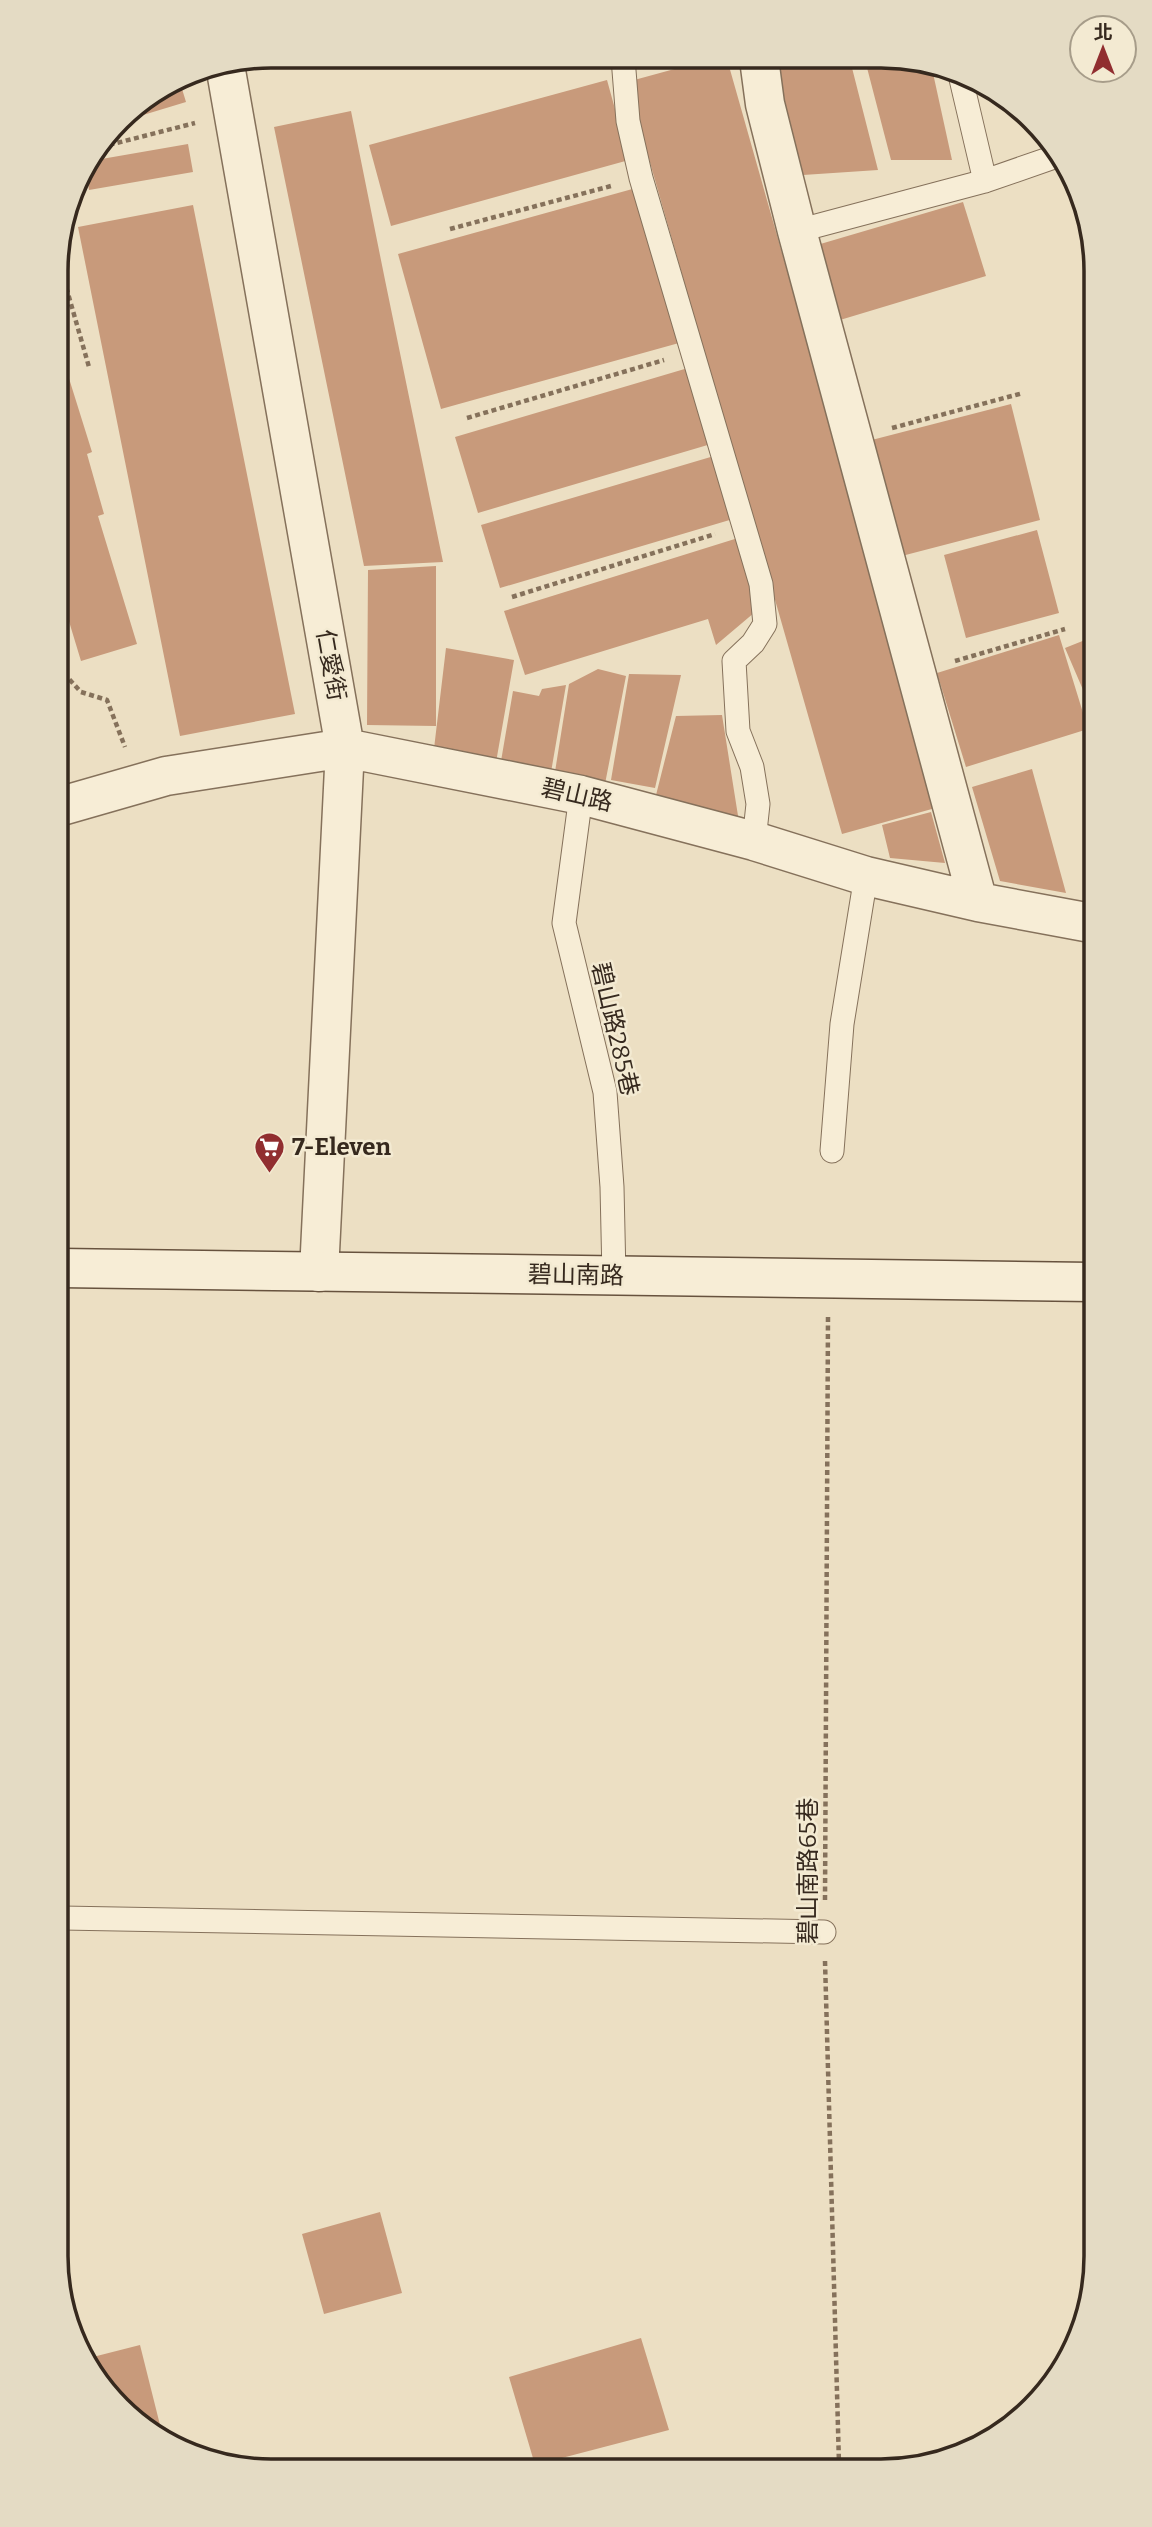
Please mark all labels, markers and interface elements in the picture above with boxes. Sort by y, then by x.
north arrow [1068,14,1138,84]
text: 北 [1093,21,1113,44]
street label: 仁愛街 [311,627,351,703]
street label: 碧山路 [539,773,615,817]
street label: 碧山路285巷 [586,959,644,1099]
supermarket icon: 7-Eleven [252,1130,286,1174]
place label: 7-Eleven [292,1133,391,1161]
street label: 碧山南路 [528,1260,624,1290]
street label: 碧山南路65巷 [794,1798,822,1944]

